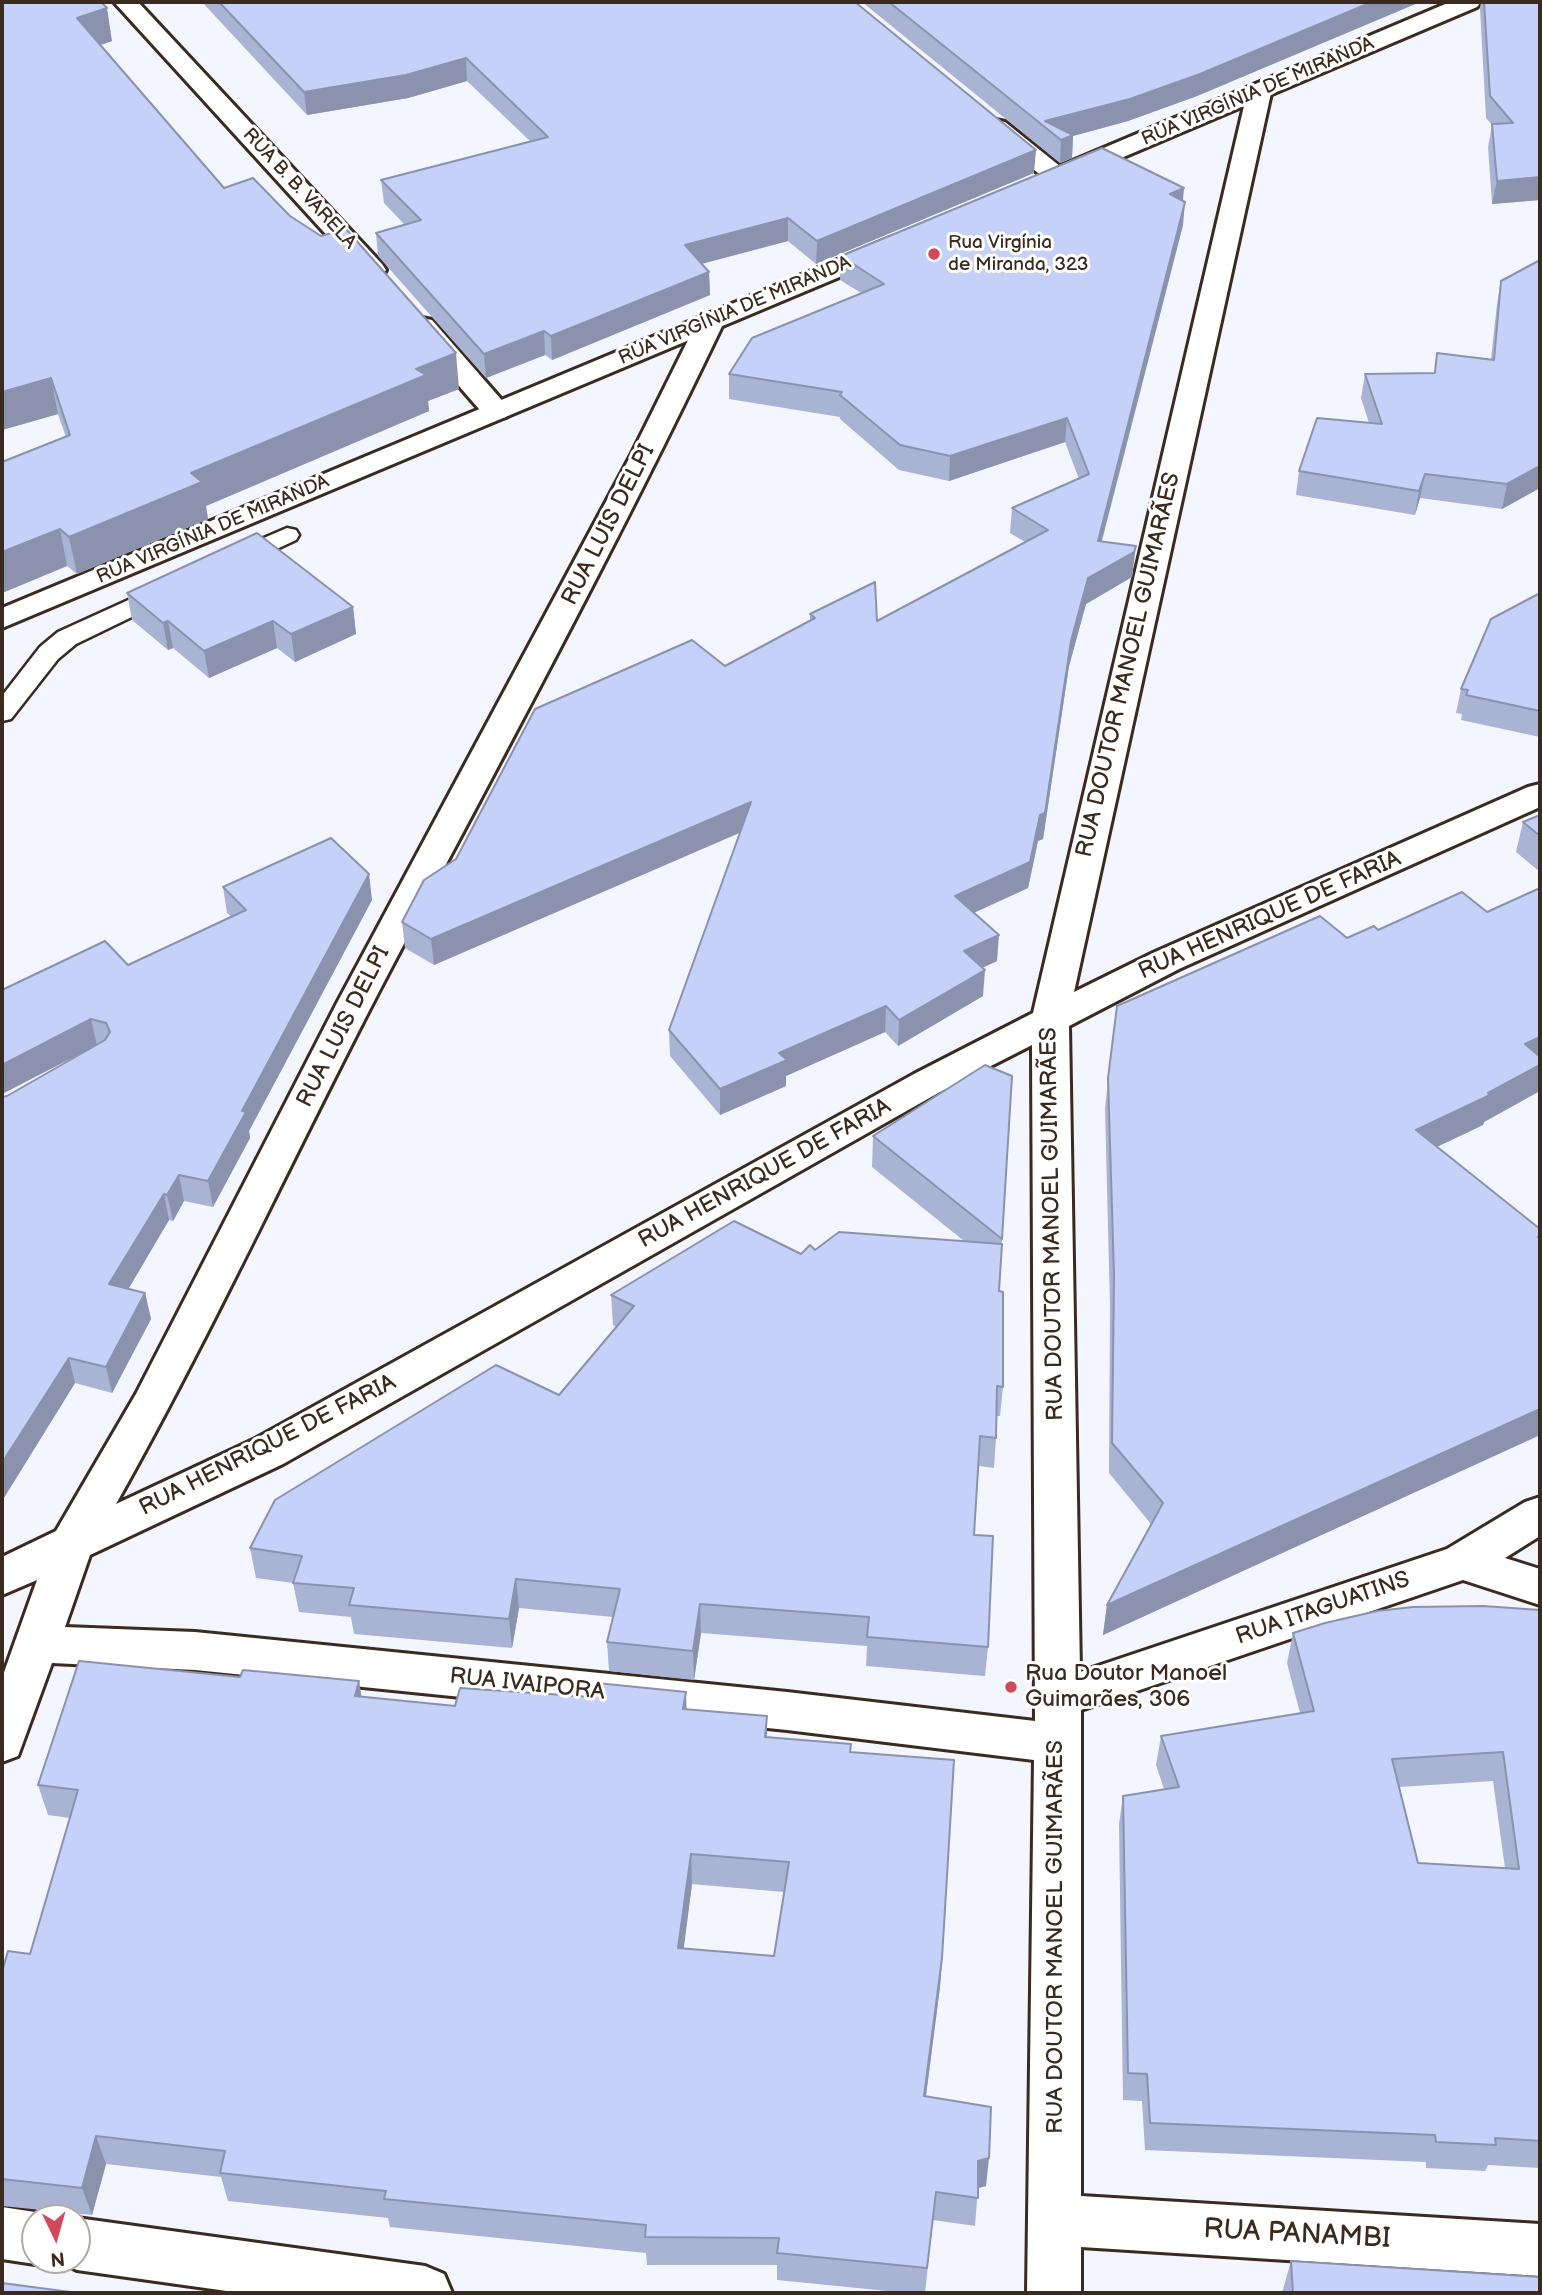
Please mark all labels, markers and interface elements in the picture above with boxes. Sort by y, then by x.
street label: RUA VIRGÍNIA DE MIRANDA [1139,33,1377,151]
street label: RUA B. B. VARELA [237,124,361,254]
place label: Rua Virgínia de Miranda, 323 [948,232,1089,276]
marker: Rua Virgínia de Miranda, 323 [926,246,942,262]
street label: RUA VIRGÍNIA DE MIRANDA [616,252,854,370]
street label: RUA LUIS DELPI [557,440,661,610]
street label: RUA DOUTOR MANOEL GUIMARÃES [1071,470,1187,860]
street label: RUA VIRGÍNIA DE MIRANDA [94,471,332,589]
street label: RUA HENRIQUE DE FARIA [1135,846,1405,986]
street label: RUA LUIS DELPI [292,942,396,1112]
street label: RUA DOUTOR MANOEL GUIMARÃES [1036,1027,1070,1421]
street label: RUA HENRIQUE DE FARIA [634,1093,896,1255]
street label: RUA HENRIQUE DE FARIA [135,1369,401,1523]
street label: RUA ITAGUATINS [1232,1566,1414,1652]
place label: Rua Doutor Manoel Guimarães, 306 [1025,1660,1227,1714]
street label: RUA IVAIPORA [448,1663,606,1707]
marker: Rua Doutor Manoel Guimarães, 306 [1003,1679,1019,1695]
street label: RUA DOUTOR MANOEL GUIMARÃES [1042,1740,1070,2134]
north arrow [21,2204,91,2274]
street label: RUA PANAMBI [1203,2213,1391,2257]
text: N [50,2246,66,2271]

